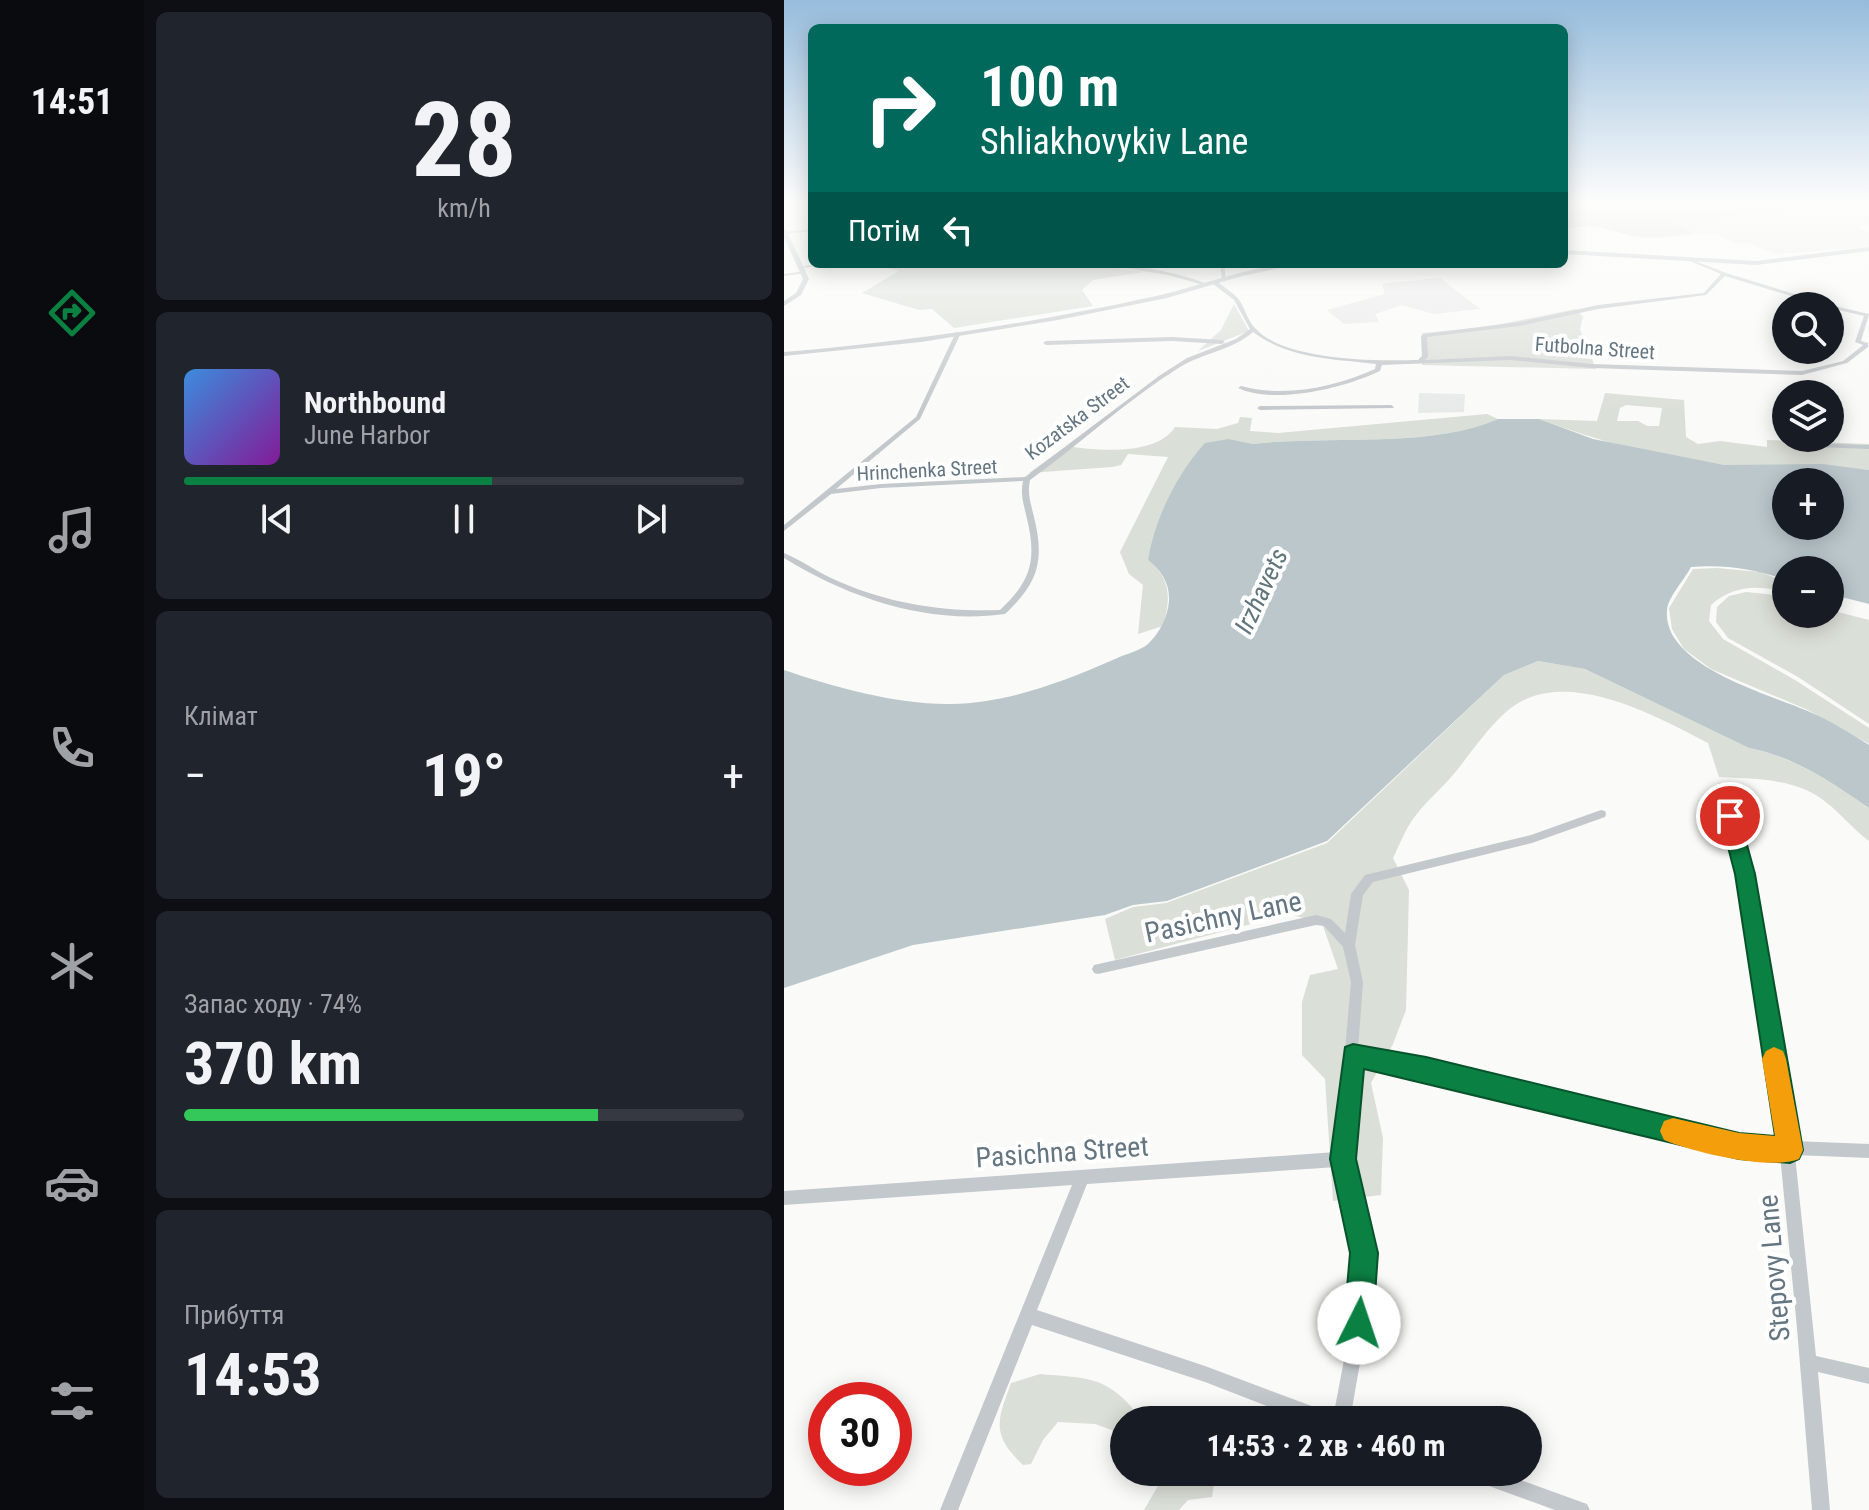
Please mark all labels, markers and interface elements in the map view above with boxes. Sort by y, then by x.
text: 100 m [980,54,1119,120]
icon: right [848,56,952,160]
text: 28 [411,80,517,201]
text: 14:51 [31,81,113,123]
text: Shliakhovykiv Lane [980,121,1248,163]
text: km/h [437,193,491,223]
icon: left [936,208,980,252]
text: Потім [848,213,920,248]
icon: directions [44,285,100,341]
map controls [1772,292,1844,628]
button: search [1772,292,1844,364]
street label: Futbolna Street [1534,332,1656,364]
street label: Kozatska Street [1020,371,1134,465]
button: layers [1772,380,1844,452]
text: Northbound [304,385,446,420]
text: June Harbor [304,420,430,450]
street label: Hrinchenka Street [856,454,998,486]
button: + [1772,468,1844,540]
icon: previous [255,497,299,541]
icon: pause [442,497,486,541]
icon: next [629,497,673,541]
icon: music [44,502,100,558]
water label: Irzhavets [1228,544,1294,638]
button: − [1772,556,1844,628]
text: Клімат [184,701,258,731]
icon: phone [44,720,100,776]
text: 19° [422,740,506,811]
text: − [184,750,206,802]
text: + [722,750,744,802]
pin [1696,782,1764,850]
icon: arrive [1708,794,1752,838]
street label: Pasichny Lane [1142,884,1304,950]
icon: climate [44,938,100,994]
text: Запас ходу · 74% [184,989,362,1019]
text: 370 km [184,1028,362,1099]
street label: Pasichna Street [974,1129,1150,1175]
icon: car [44,1155,100,1211]
street label: Stepovy Lane [1751,1193,1797,1343]
position arrow [1317,1281,1401,1365]
text: Прибуття [184,1300,284,1330]
text: 14:53 [184,1339,322,1410]
icon: filters [44,1373,100,1429]
speed limit sign: 30 [808,1382,912,1486]
text: 14:53 · 2 хв · 460 m [1207,1428,1445,1463]

